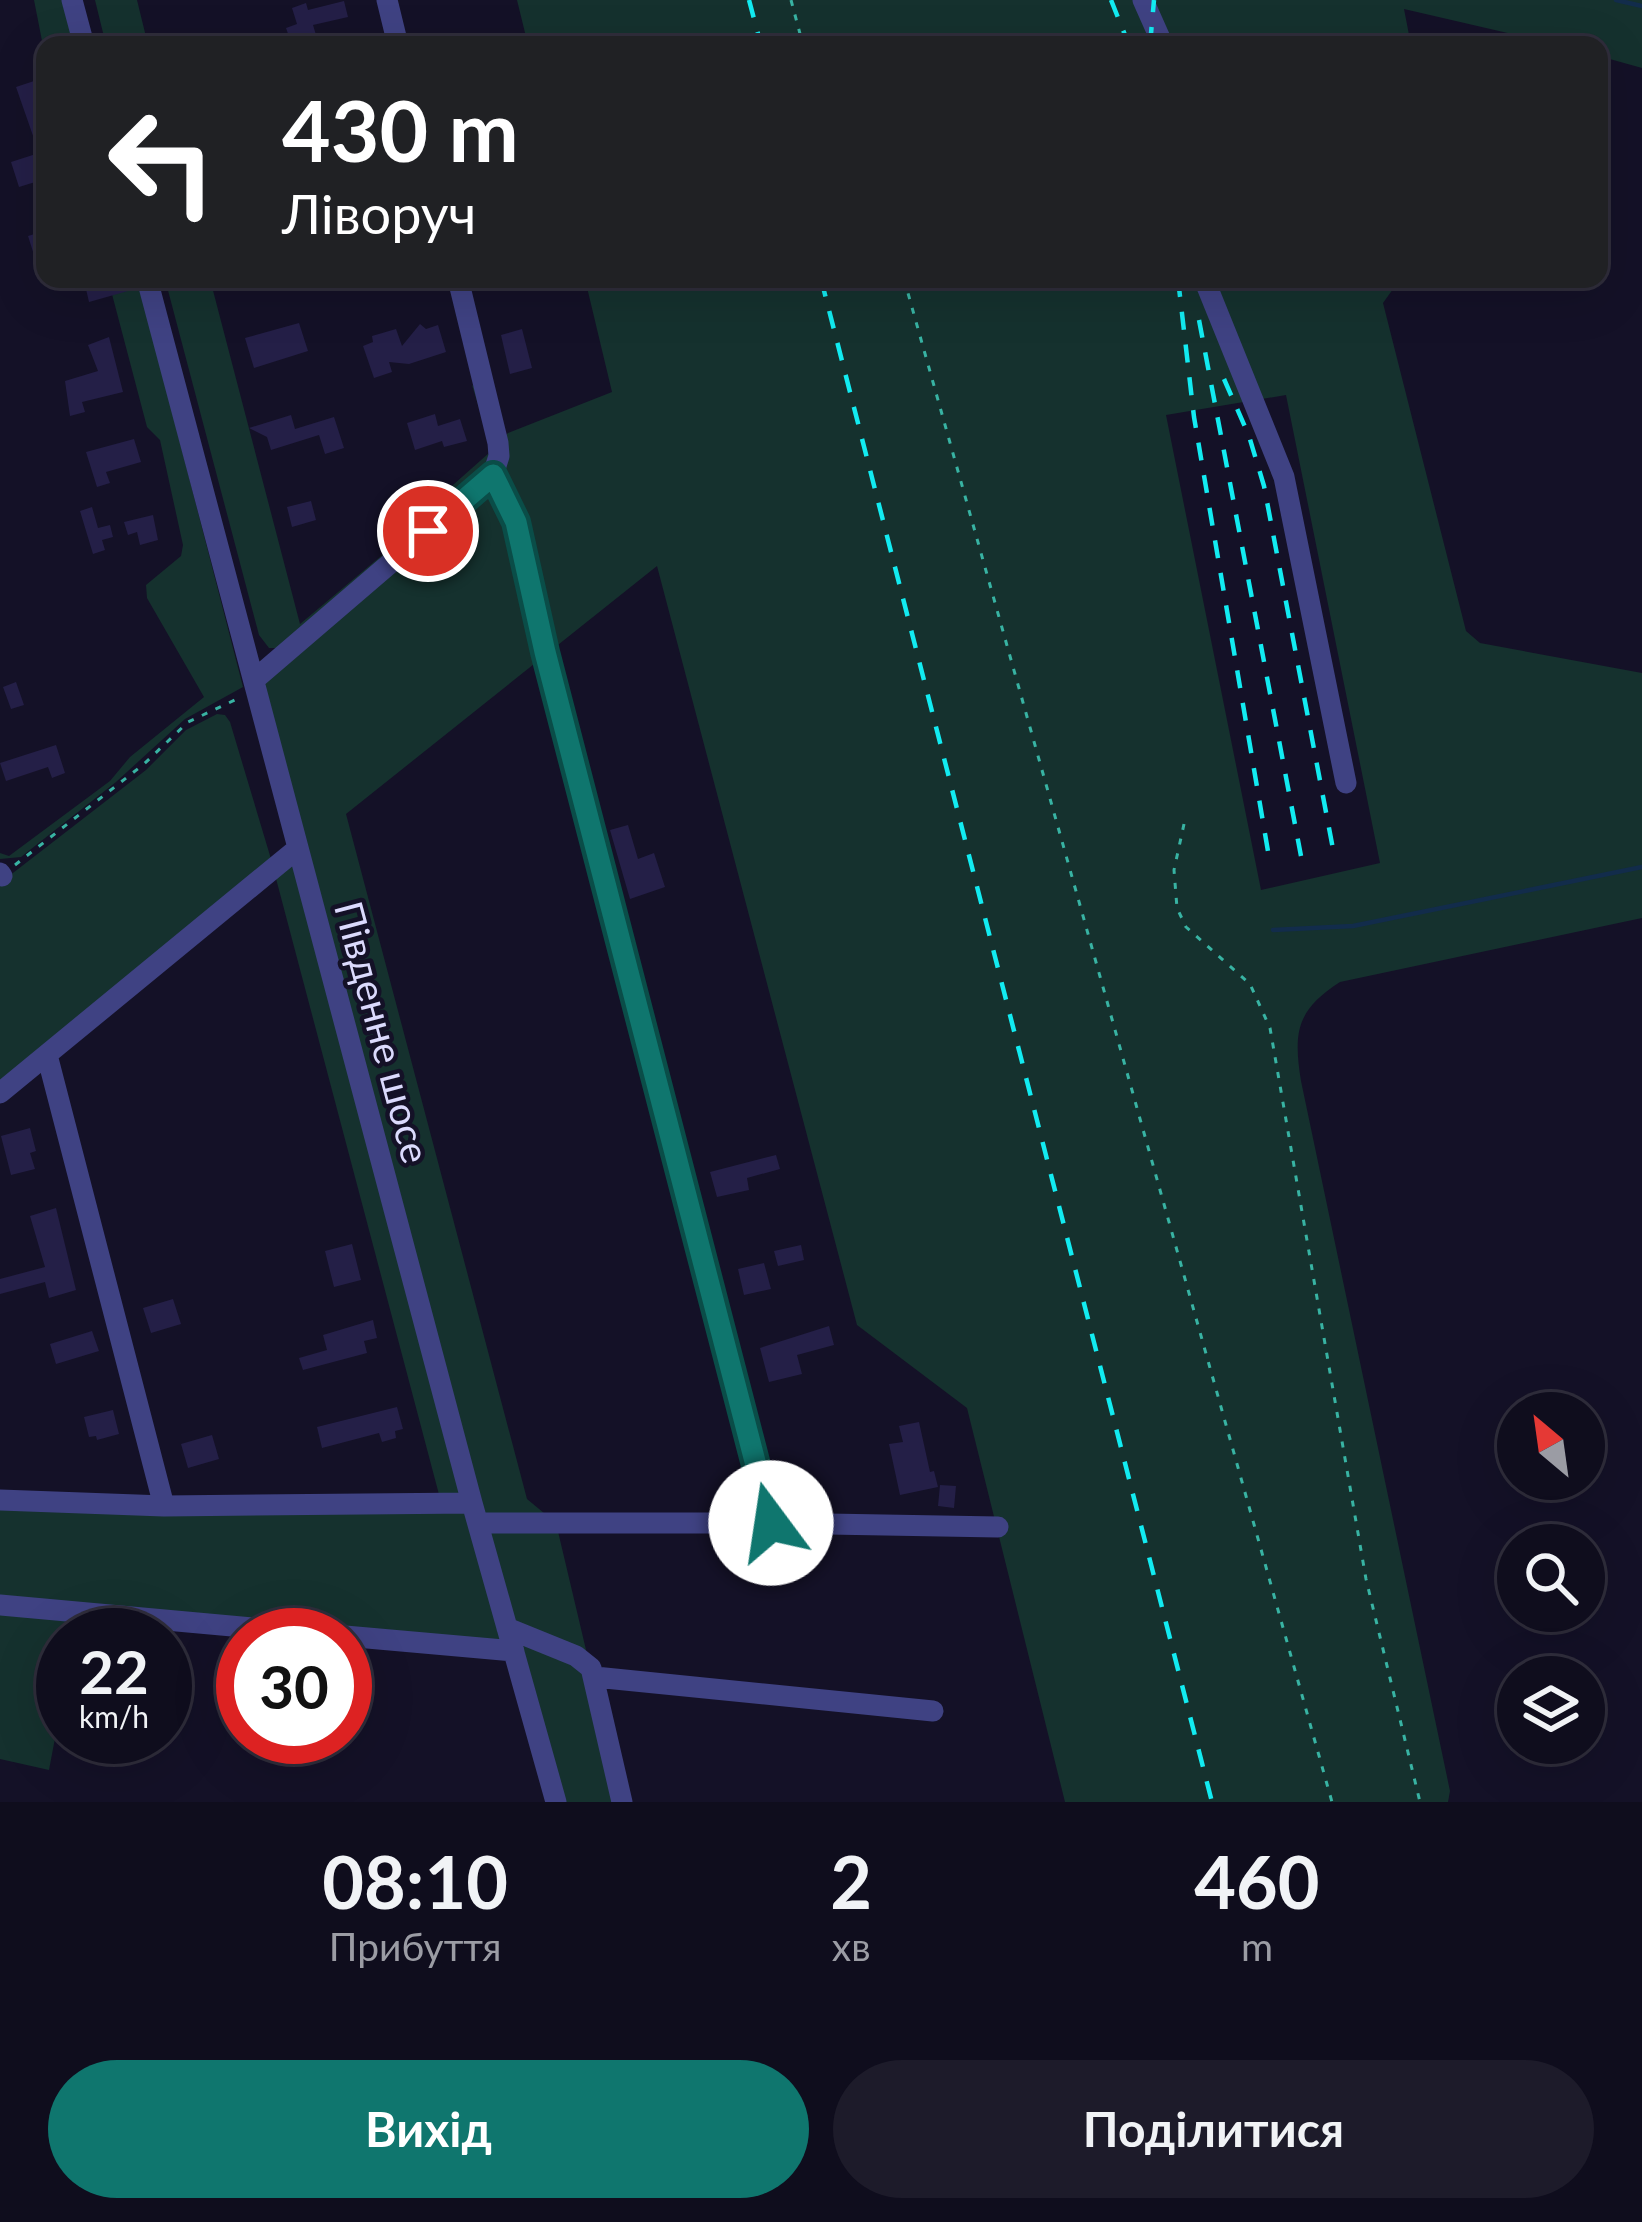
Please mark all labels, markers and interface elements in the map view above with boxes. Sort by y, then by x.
text: 430 m [282,79,519,180]
icon: left [84,84,240,240]
text: Ліворуч [282,181,476,246]
pin [377,480,479,582]
icon: arrive [395,498,461,564]
street label: Південне шосе [326,896,440,1168]
north arrow [1497,1392,1605,1500]
map controls [1497,1392,1605,1764]
position arrow [708,1460,834,1586]
button: search [1497,1524,1605,1632]
speed limit sign: 30 [216,1608,372,1764]
text: 22 [79,1635,149,1707]
button: layers [1497,1656,1605,1764]
text: km/h [79,1698,149,1734]
text: 08:10 [322,1838,508,1924]
text: 2 [830,1838,872,1924]
text: 460 [1194,1838,1320,1924]
text: Прибуття [329,1923,501,1969]
text: хв [832,1923,871,1969]
text: m [1241,1923,1273,1969]
button: Вихід [48,2060,809,2198]
button: Поділитися [833,2060,1594,2198]

